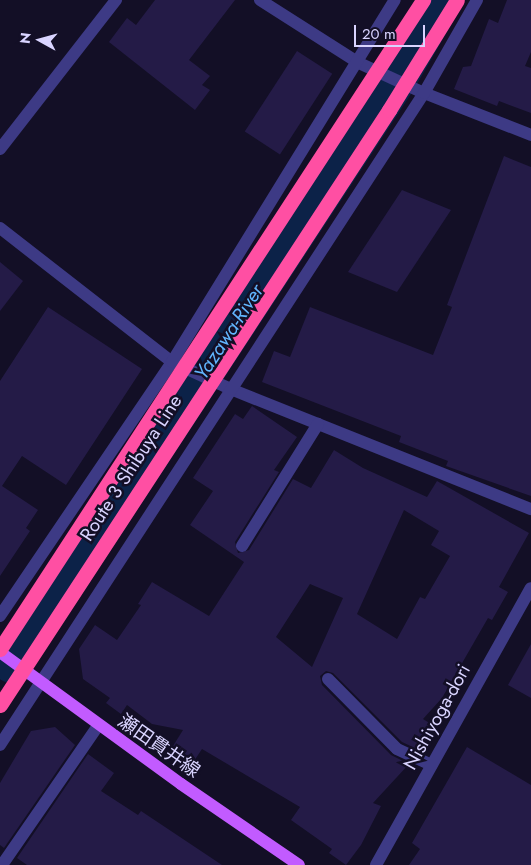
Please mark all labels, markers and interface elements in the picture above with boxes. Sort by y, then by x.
north arrow [15,15,65,65]
scale bar [356,15,427,47]
text: 20 m [362,23,396,45]
text: N [15,31,36,45]
water label: Yazawa-River [189,280,269,384]
street label: Route 3 Shibuya Line [75,391,187,545]
street label: Nishiyoga-dori [399,660,475,774]
street label: 瀬田貫井線 [114,709,204,783]

